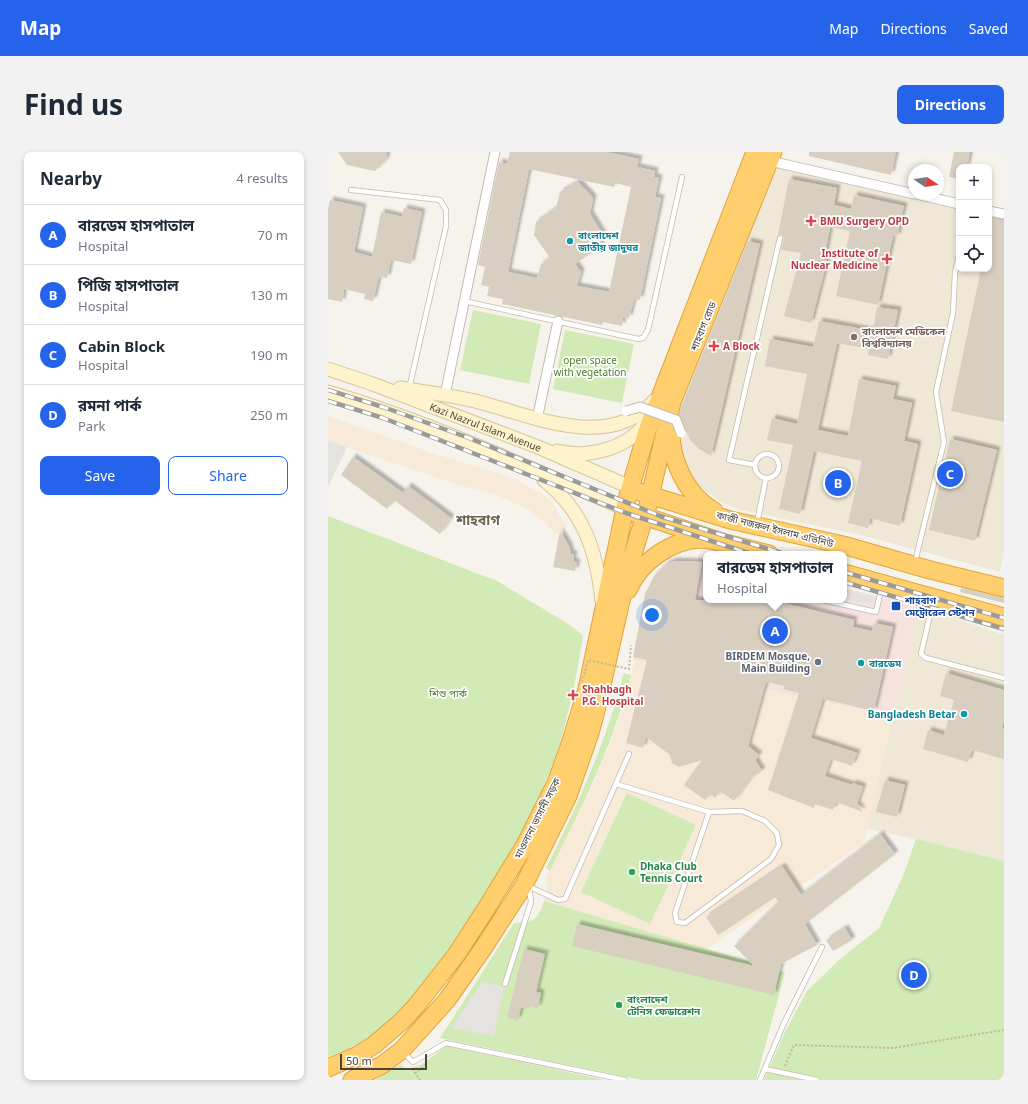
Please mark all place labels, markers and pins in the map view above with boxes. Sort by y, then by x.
place label: BMU Surgery OPD [820,214,909,228]
marker: BMU Surgery OPD [805,215,817,227]
place label: বাংলাদেশ জাতীয় জাদুঘর [577,228,639,254]
marker: বাংলাদেশ জাতীয় জাদুঘর [565,236,575,246]
place label: Institute of Nuclear Medicine [791,246,879,272]
marker: Institute of Nuclear Medicine [881,253,893,265]
place label: বাংলাদেশ মেডিকেল বিশ্ববিদ্যালয় [861,324,945,350]
marker: বাংলাদেশ মেডিকেল বিশ্ববিদ্যালয় [849,332,859,342]
place label: A Block [723,339,761,353]
marker: A Block [708,340,720,352]
pin: C [937,459,963,489]
pin: B [825,468,851,498]
place label: শাহবাগ মেট্রোরেল স্টেশন [904,593,975,619]
marker: শাহবাগ মেট্রোরেল স্টেশন [890,600,902,612]
pin: A [762,616,788,646]
place label: BIRDEM Mosque, Main Building [726,649,810,675]
place label: বারডেম [868,656,902,670]
marker: BIRDEM Mosque, Main Building [813,657,823,667]
marker: বারডেম [856,658,866,668]
place label: Shahbagh P.G. Hospital [582,682,643,708]
marker: Shahbagh P.G. Hospital [567,689,579,701]
place label: Bangladesh Betar [868,707,957,721]
marker: Bangladesh Betar [959,709,969,719]
place label: Dhaka Club Tennis Court [640,859,703,885]
marker: Dhaka Club Tennis Court [627,867,637,877]
pin: D [901,960,927,990]
place label: বাংলাদেশ টেনিস ফেডারেশন [626,992,701,1018]
marker: বাংলাদেশ টেনিস ফেডারেশন [614,1000,624,1010]

